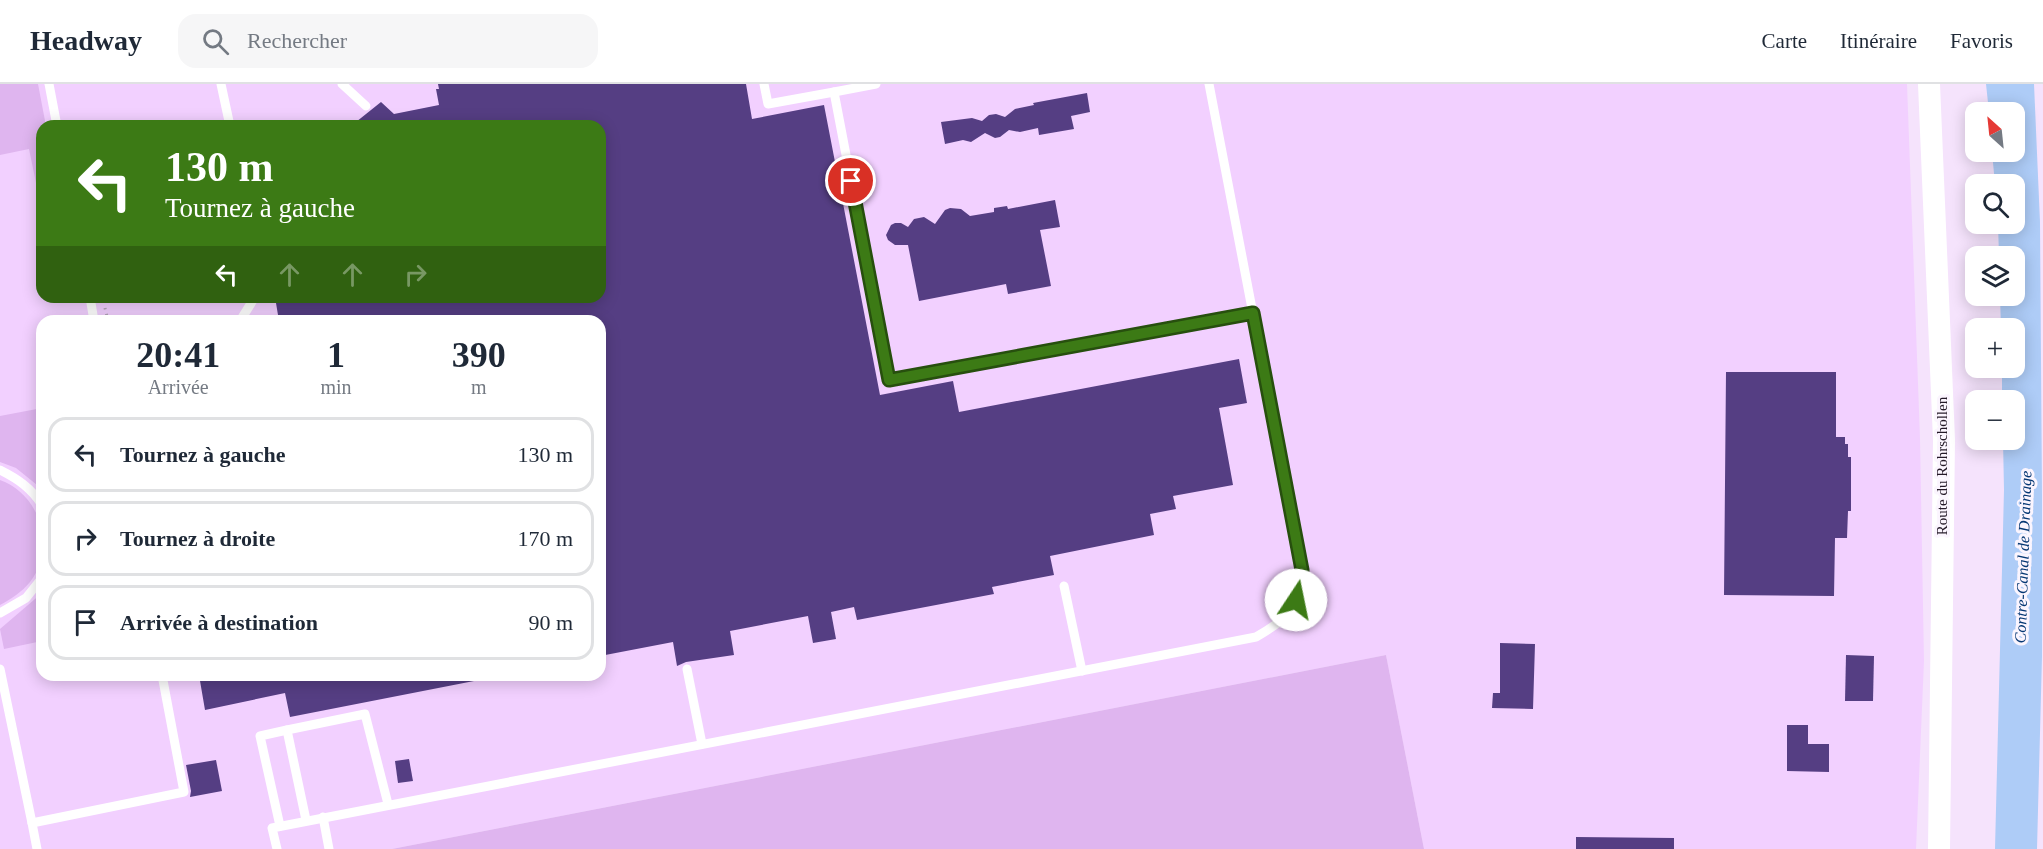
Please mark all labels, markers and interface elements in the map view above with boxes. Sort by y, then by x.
search box [178,14,598,68]
text: Headway [30,25,142,56]
icon: search [199,25,232,58]
text: Rechercher [247,28,347,53]
text: Carte [1762,29,1807,53]
text: Itinéraire [1840,29,1917,53]
text: Favoris [1950,29,2013,53]
north arrow [1965,102,2025,162]
map controls [1965,102,2025,450]
icon: left [66,144,144,222]
text: 130 m [165,144,274,190]
pin [825,155,876,206]
icon: arrive [834,164,867,197]
button: search [1965,174,2025,234]
text: Tournez à gauche [165,193,355,223]
button: layers [1965,246,2025,306]
icon: left [210,258,243,291]
icon: ahead [273,258,306,291]
icon: ahead [336,258,369,291]
icon: right [399,258,432,291]
button: + [1965,318,2025,378]
text: 20:41 [136,335,220,375]
text: 1 [327,335,345,375]
text: 390 [452,335,506,375]
text: Arrivée [148,376,209,398]
text: min [320,376,352,398]
text: m [471,376,487,398]
button: − [1965,390,2025,450]
street label: Route du Rohrschollen [1934,396,1950,535]
icon: left [69,438,102,471]
text: Tournez à gauche [120,442,285,467]
text: 130 m [517,442,573,467]
water label: Contre-Canal de Drainage [2011,470,2036,644]
icon: right [69,522,102,555]
text: Tournez à droite [120,526,275,551]
text: 170 m [517,526,573,551]
position arrow [1264,568,1328,632]
icon: arrive [69,606,102,639]
text: Arrivée à destination [120,610,318,635]
text: 90 m [528,610,573,635]

